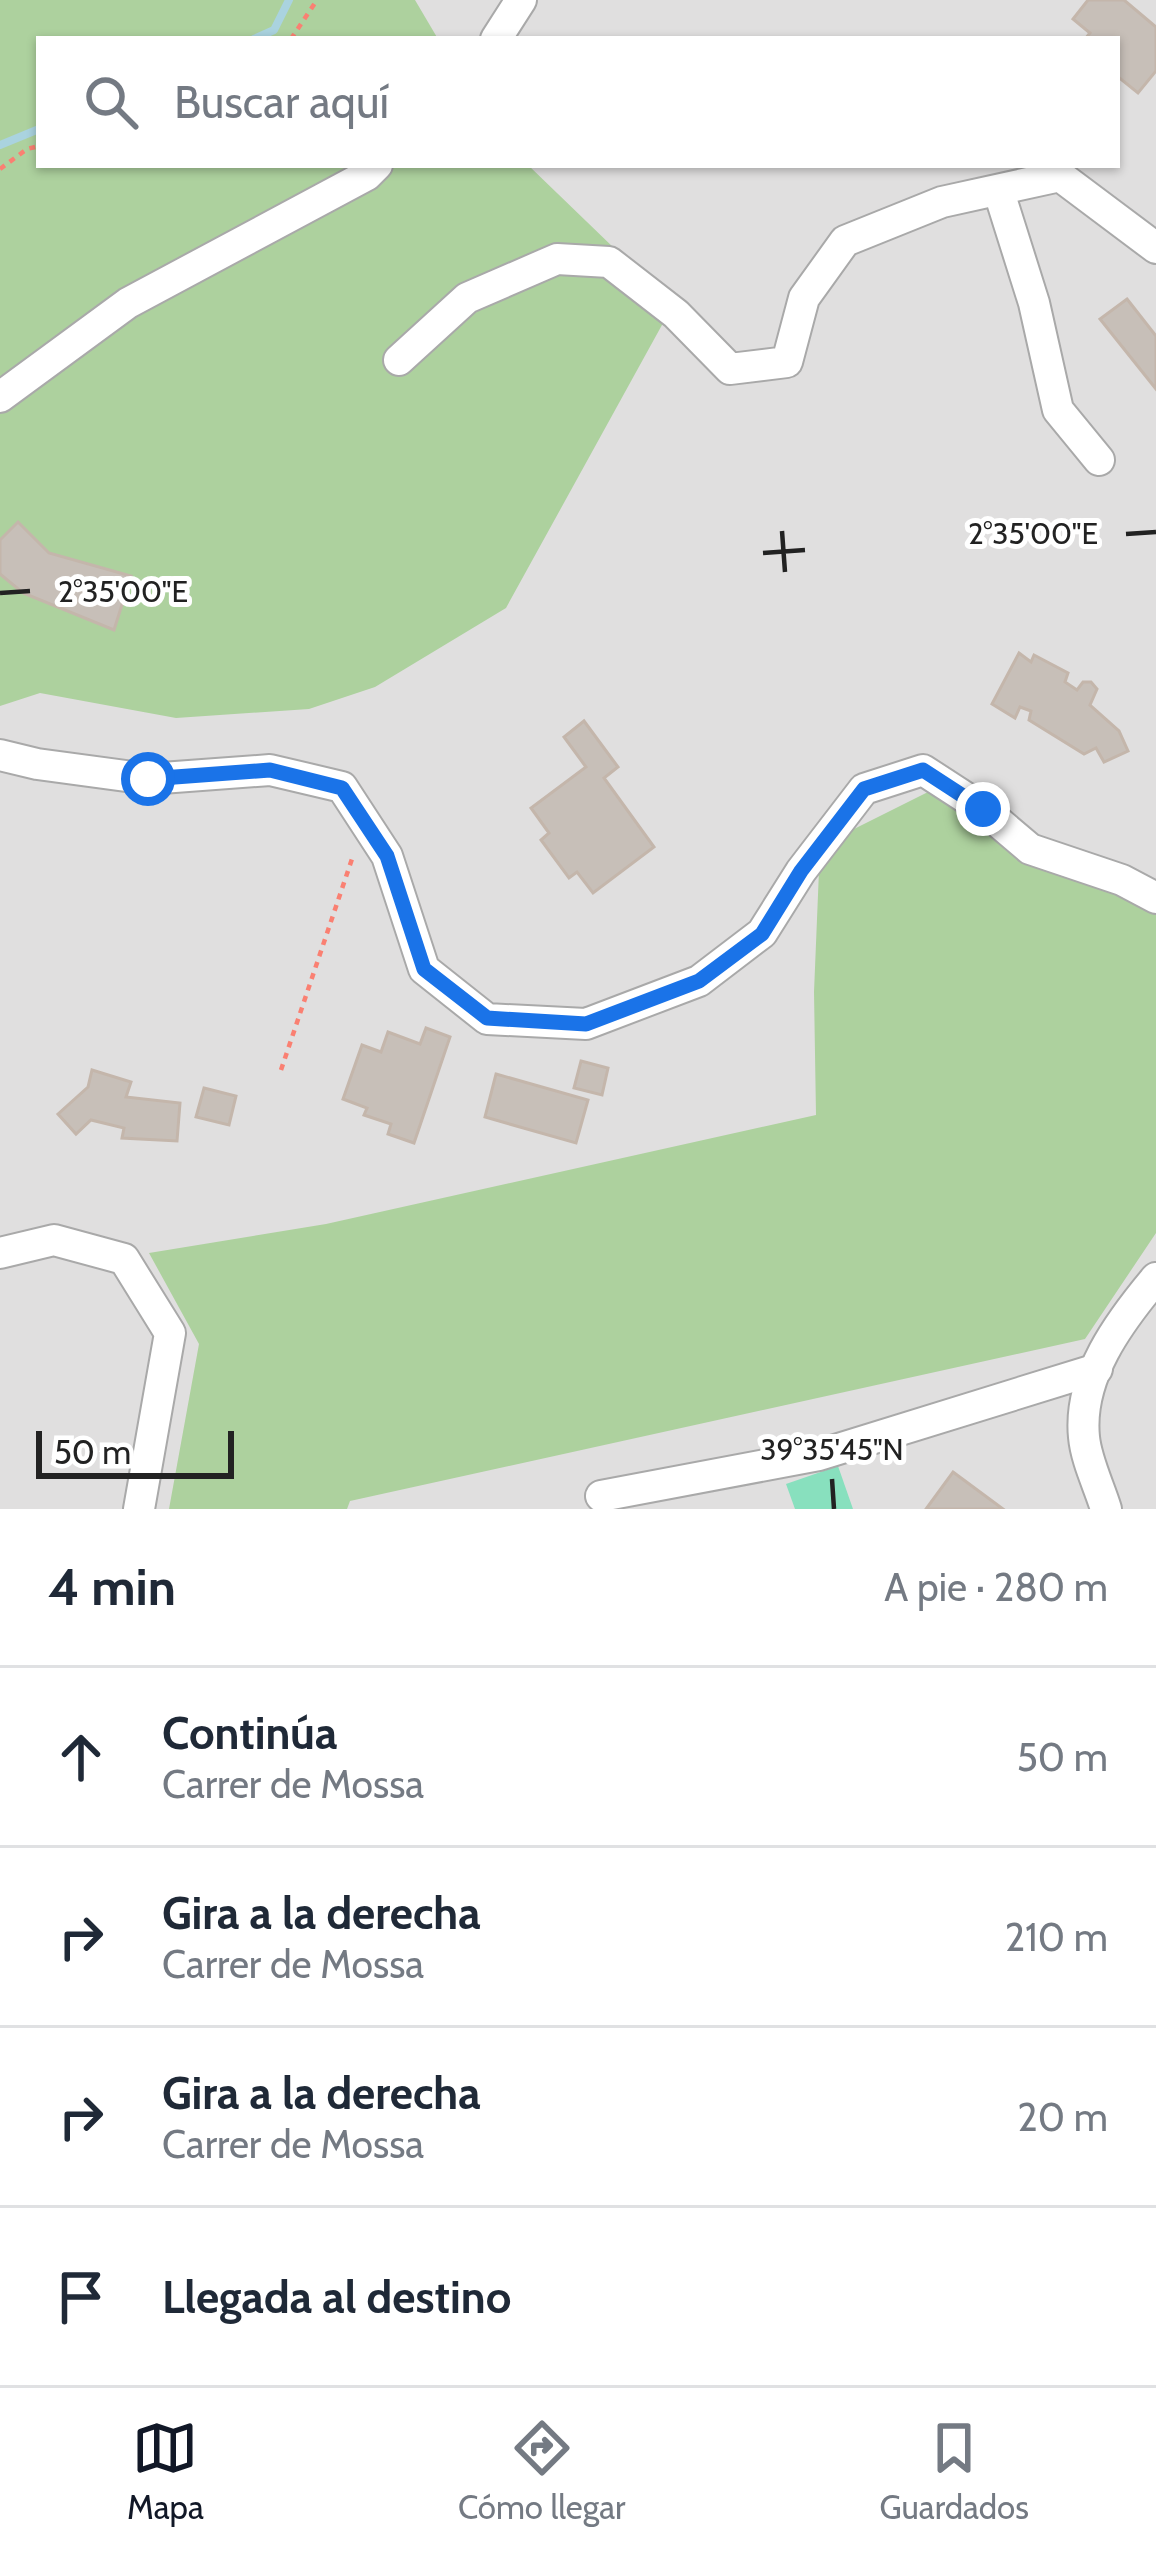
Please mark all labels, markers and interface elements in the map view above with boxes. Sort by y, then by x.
search box [36,36,1120,168]
icon: search [78,69,144,135]
text: Buscar aquí [174,75,389,129]
text: 2°35'00"E [968,515,1098,552]
text: 2°35'00"E [58,573,188,610]
route start [121,752,175,806]
route end [956,782,1010,836]
scale bar [36,1425,234,1478]
text: 39°35'45"N [760,1431,904,1468]
text: 50 m [54,1432,131,1472]
text: 4 min [48,1556,176,1618]
text: A pie · 280 m [884,1563,1108,1611]
text: Continúa [162,1706,337,1760]
icon: ahead [48,1724,114,1790]
text: 50 m [1017,1733,1108,1781]
text: Carrer de Mossa [162,1760,424,1808]
text: Gira a la derecha [162,1886,481,1940]
icon: right [48,1904,114,1970]
text: 210 m [1005,1913,1108,1961]
text: Carrer de Mossa [162,1940,424,1988]
text: Gira a la derecha [162,2066,481,2120]
icon: right [48,2084,114,2150]
text: 20 m [1017,2093,1108,2141]
text: Carrer de Mossa [162,2120,424,2168]
icon: arrive [48,2264,114,2330]
text: Llegada al destino [162,2270,511,2324]
tab: Mapa [127,2415,204,2527]
tab: Cómo llegar [458,2415,625,2527]
tab: Guardados [880,2415,1029,2527]

